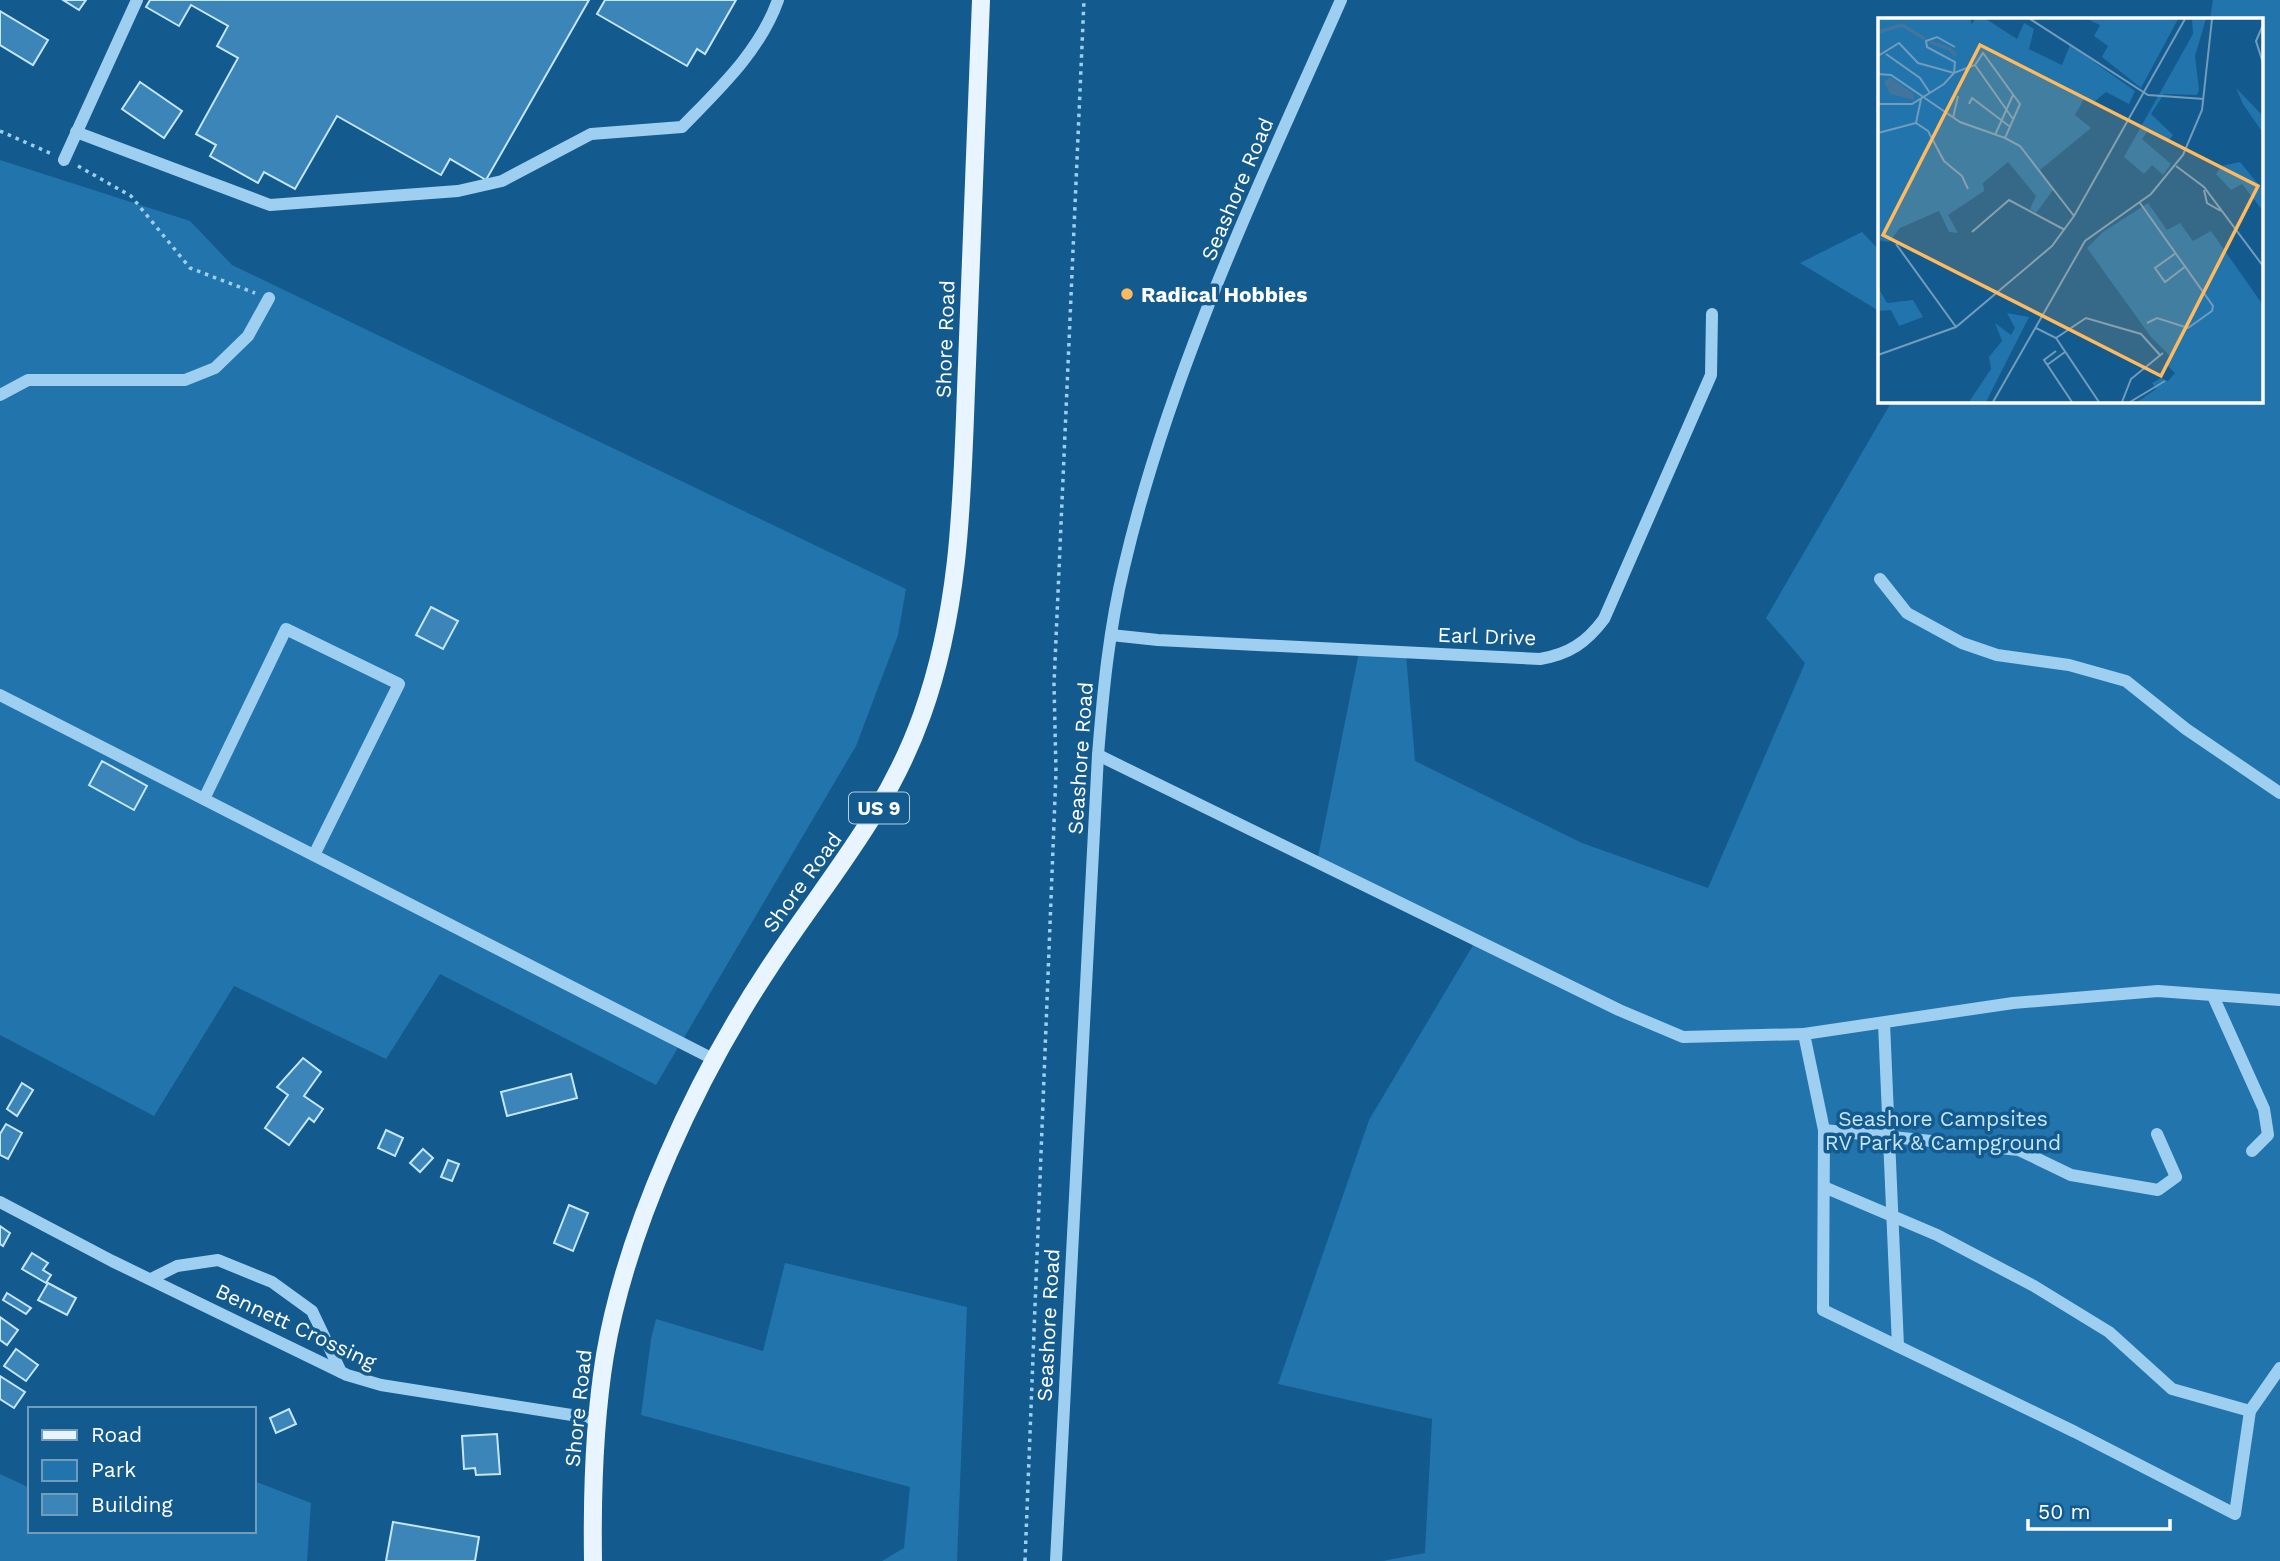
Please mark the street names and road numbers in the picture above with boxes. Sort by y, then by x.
street label: Seashore Road [1196,114,1278,264]
street label: Shore Road [930,280,960,398]
street label: Earl Drive [1437,622,1537,650]
street label: Seashore Road [1062,681,1098,835]
road number: US 9 [849,792,909,824]
street label: Shore Road [757,827,847,937]
street label: Seashore Road [1032,1248,1064,1402]
street label: Bennett Crossing [212,1278,381,1374]
street label: Shore Road [559,1348,597,1468]

